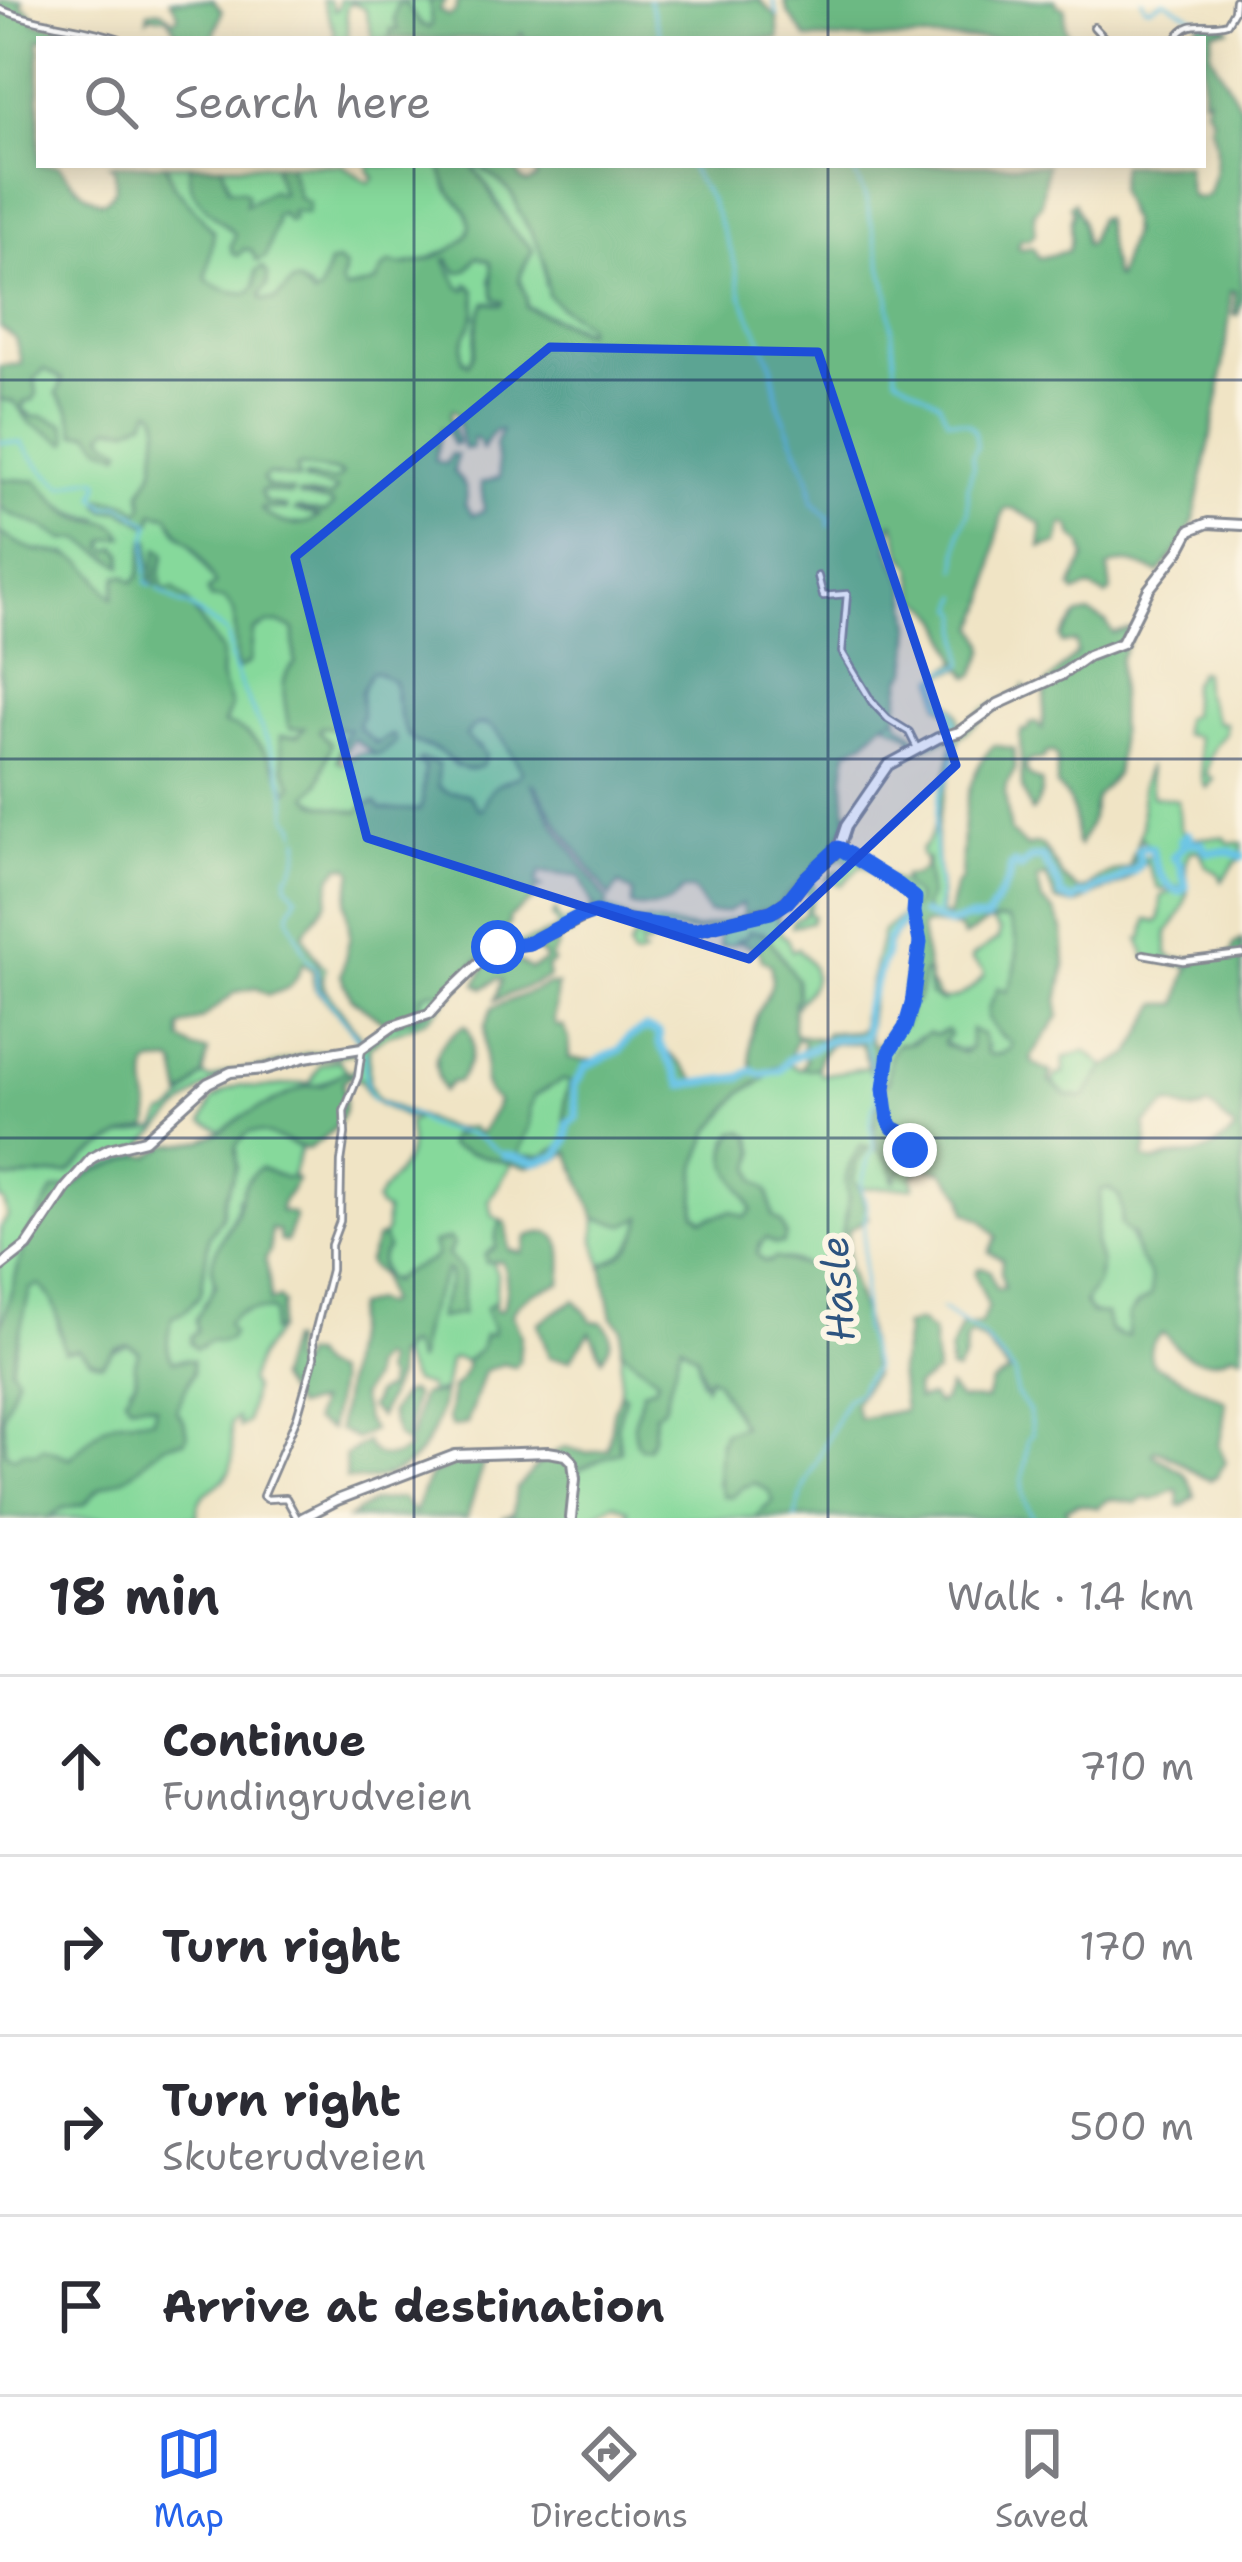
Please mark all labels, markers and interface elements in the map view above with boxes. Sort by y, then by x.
search box [36,36,1206,168]
icon: search [78,69,144,135]
text: Search here [174,72,431,132]
route start [471,920,525,974]
route end [883,1123,937,1177]
water label: Hasle [807,1235,867,1343]
text: 18 min [48,1562,220,1630]
text: Walk · 1.4 km [947,1570,1194,1622]
text: Continue [162,1710,366,1770]
icon: ahead [48,1733,114,1799]
text: 710 m [1079,1740,1194,1792]
text: Fundingrudveien [162,1770,472,1822]
icon: right [48,1913,114,1979]
text: Turn right [162,1916,401,1976]
text: 170 m [1079,1920,1194,1972]
text: Turn right [162,2070,401,2130]
icon: right [48,2093,114,2159]
text: 500 m [1069,2100,1194,2152]
text: Skuterudveien [162,2130,426,2182]
icon: arrive [48,2273,114,2339]
text: Arrive at destination [162,2276,665,2336]
tab: Map [153,2421,224,2538]
tab: Directions [531,2421,688,2538]
tab: Saved [995,2421,1089,2538]

